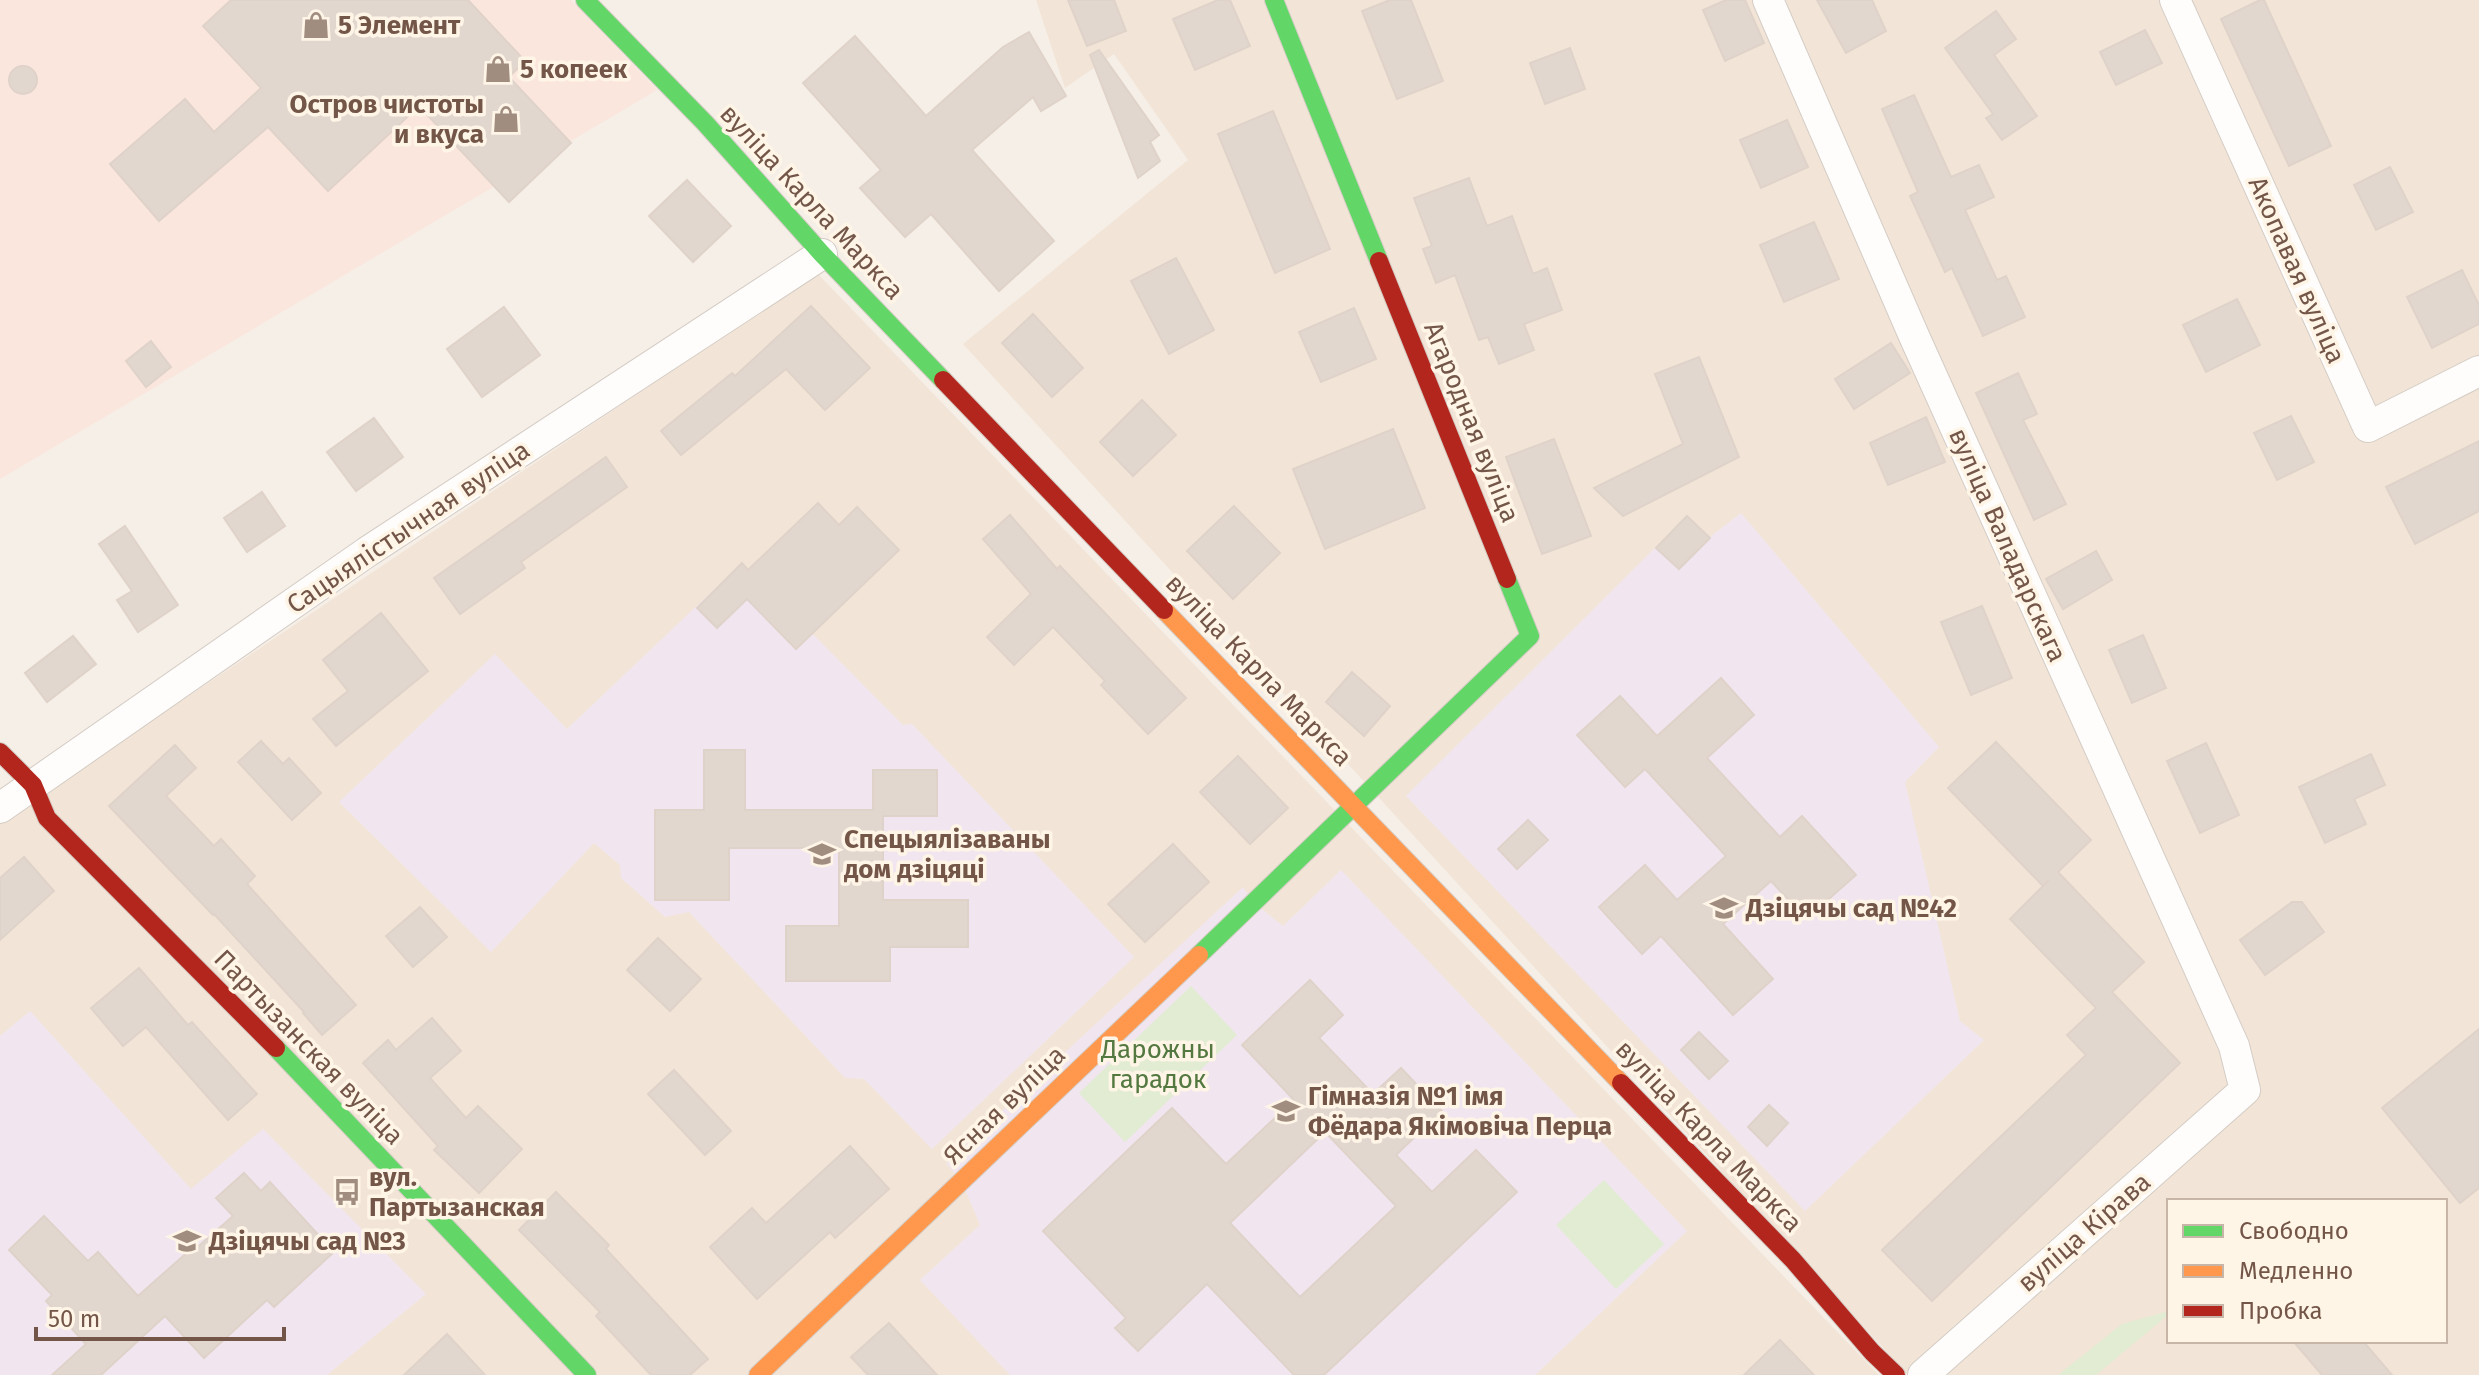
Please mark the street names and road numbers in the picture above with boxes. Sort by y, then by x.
street label: вуліца Карла Маркса [713,98,910,306]
street label: Акопавая вуліца [2241,172,2352,368]
street label: Агародная вуліца [1417,318,1526,527]
street label: вуліца Валадарскага [1942,424,2073,667]
street label: Сацыялістычная вуліца [281,435,536,620]
street label: вуліца Карла Маркса [1159,568,1358,773]
street label: Партызанская вуліца [208,943,410,1151]
street label: вуліца Карла Маркса [1609,1034,1808,1239]
street label: Ясная вуліца [937,1040,1072,1171]
street label: вуліца Кірава [2012,1166,2157,1298]

